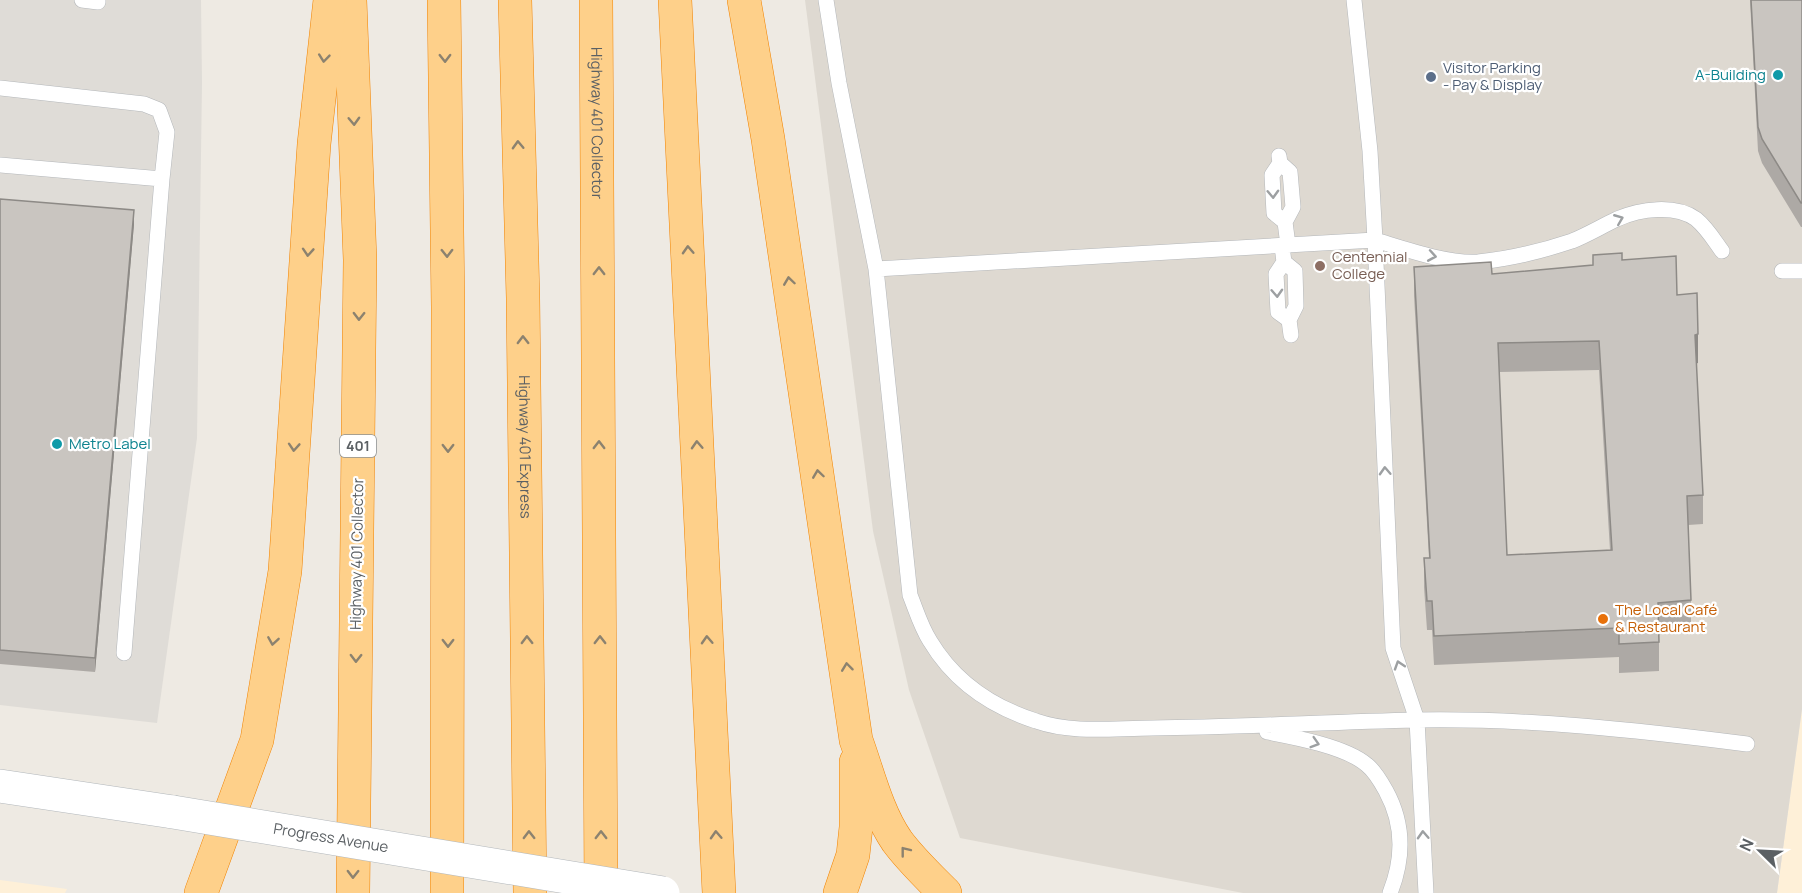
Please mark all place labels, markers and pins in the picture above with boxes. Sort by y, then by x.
place label: Visitor Parking - Pay & Display [1443,57,1542,95]
place label: A-Building [1695,64,1766,85]
marker: A-Building [1771,68,1785,82]
marker: Visitor Parking - Pay & Display [1424,70,1438,84]
place label: Centennial College [1332,246,1408,284]
marker: Centennial College [1313,259,1327,273]
place label: Metro Label [69,433,151,454]
marker: Metro Label [50,437,64,451]
place label: The Local Café & Restaurant [1615,599,1718,637]
marker: The Local Café & Restaurant [1596,612,1610,626]

